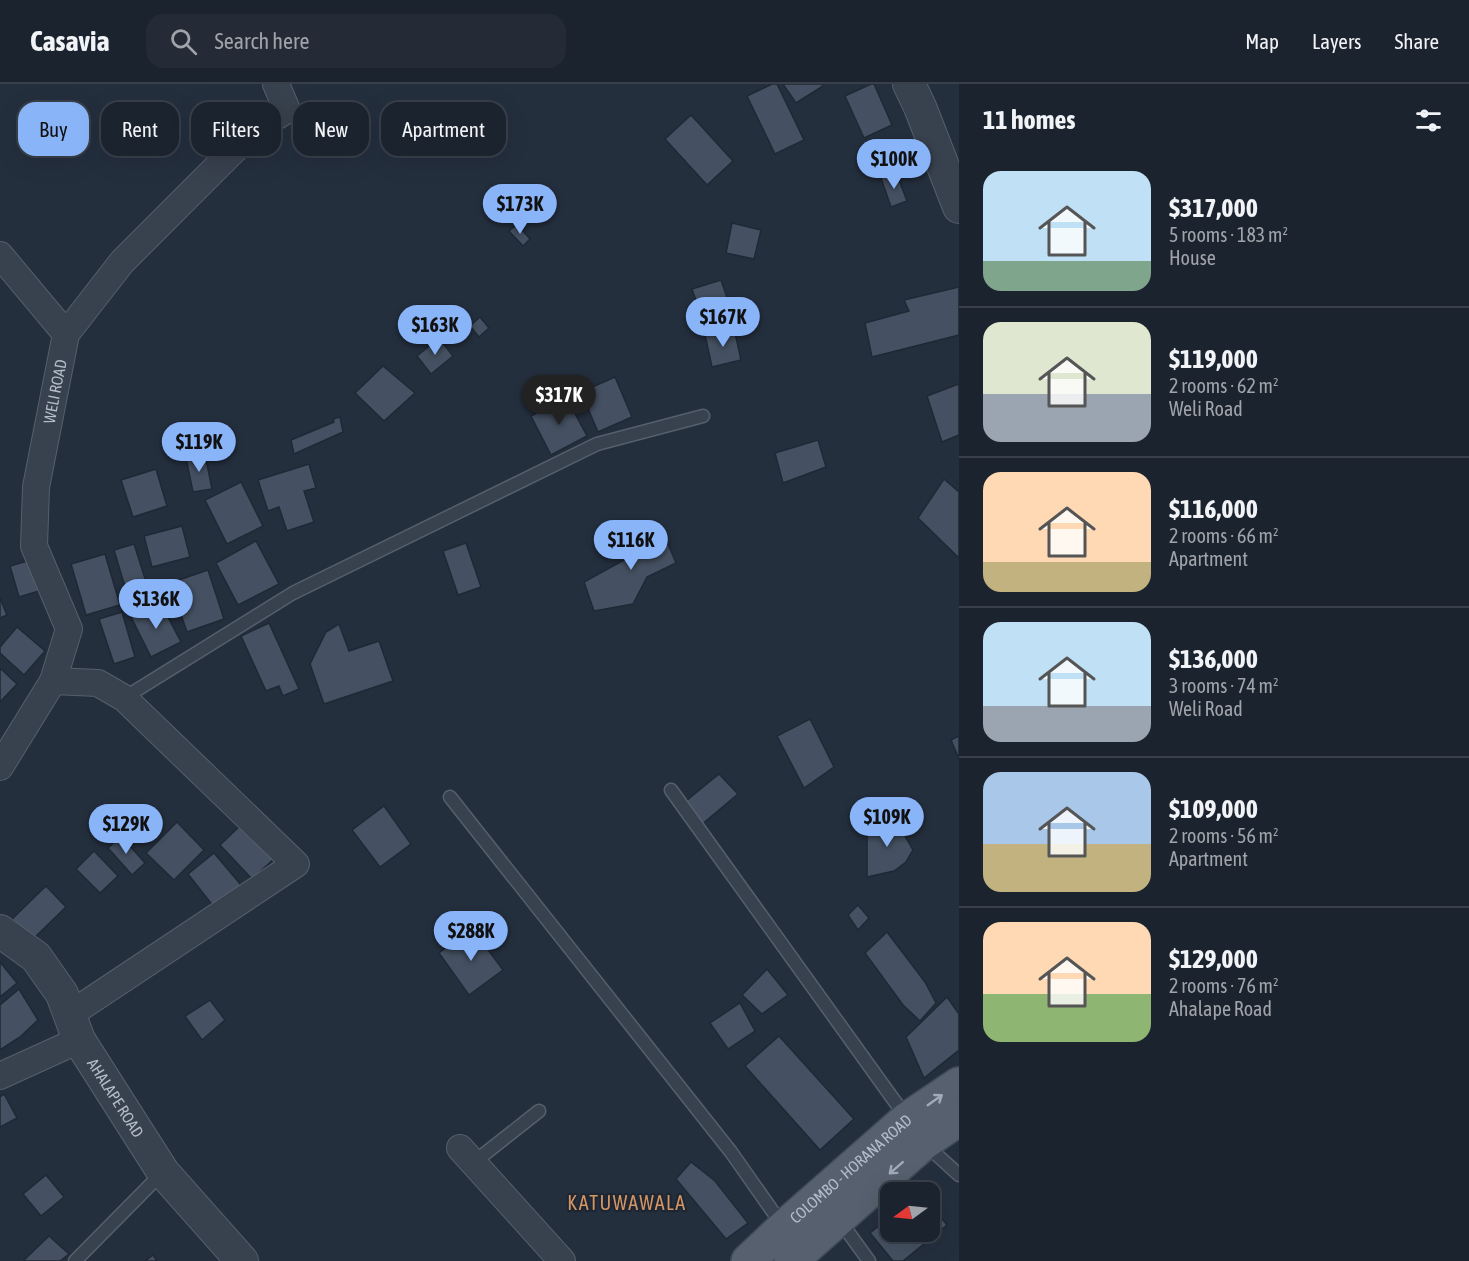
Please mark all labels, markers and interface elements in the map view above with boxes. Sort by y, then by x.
search box [146,14,566,68]
text: Casavia [30,25,110,57]
icon: search [167,25,200,58]
text: Search here [215,28,309,54]
text: Map [1245,29,1279,53]
text: Layers [1312,29,1362,53]
text: Share [1395,29,1439,53]
chip: Buy [18,102,89,156]
chip: Rent [101,102,179,156]
chip: Filters [191,102,281,156]
chip: New [293,102,369,156]
chip: Apartment [381,102,506,156]
icon: filters [1412,104,1445,137]
text: 11 homes [983,105,1076,135]
pin: $100K [852,139,936,190]
text: $100K [871,147,917,170]
pin: $173K [478,184,562,235]
text: $173K [497,192,543,215]
text: $317,000 [1169,193,1258,223]
icon: home [1031,195,1103,267]
text: 5 rooms · 183 m² [1169,223,1288,246]
text: House [1169,246,1216,269]
pin: $167K [681,297,765,348]
pin: $163K [393,305,477,356]
text: $167K [700,305,746,328]
text: $163K [412,313,458,336]
text: $119,000 [1169,344,1258,374]
icon: home [1031,346,1103,418]
street label: WELI ROAD [40,358,70,425]
text: 2 rooms · 62 m² [1169,374,1279,397]
pin: $317K [517,375,601,426]
text: $317K [536,383,582,406]
text: Weli Road [1169,397,1243,420]
pin: $119K [157,422,241,473]
text: $119K [176,430,222,453]
text: $116,000 [1169,494,1258,524]
icon: home [1031,496,1103,568]
pin: $116K [589,520,673,571]
text: 2 rooms · 66 m² [1169,524,1279,547]
text: $116K [608,528,654,551]
text: Apartment [1169,547,1248,570]
pin: $136K [114,579,198,630]
text: $136K [133,587,179,610]
text: $136,000 [1169,644,1258,674]
icon: home [1031,646,1103,718]
text: 3 rooms · 74 m² [1169,674,1279,697]
text: Weli Road [1169,697,1243,720]
text: $109,000 [1169,794,1258,824]
icon: home [1031,796,1103,868]
pin: $109K [845,797,929,848]
pin: $129K [84,804,168,855]
text: $109K [864,805,910,828]
text: $129K [103,812,149,835]
text: 2 rooms · 56 m² [1169,824,1279,847]
text: Apartment [1169,847,1248,870]
pin: $288K [429,911,513,962]
text: $288K [448,919,494,942]
text: $129,000 [1169,944,1258,974]
icon: home [1031,946,1103,1018]
text: 2 rooms · 76 m² [1169,974,1279,997]
text: Ahalape Road [1169,997,1272,1020]
street label: AHALAPE ROAD [84,1055,147,1140]
one-way arrow [927,1094,943,1106]
street label: COLOMBO - HORANA ROAD [786,1110,915,1227]
one-way arrow [889,1161,904,1175]
north arrow [880,1182,940,1242]
map controls [880,1182,940,1242]
district label: KATUWAWALA [567,1191,687,1214]

